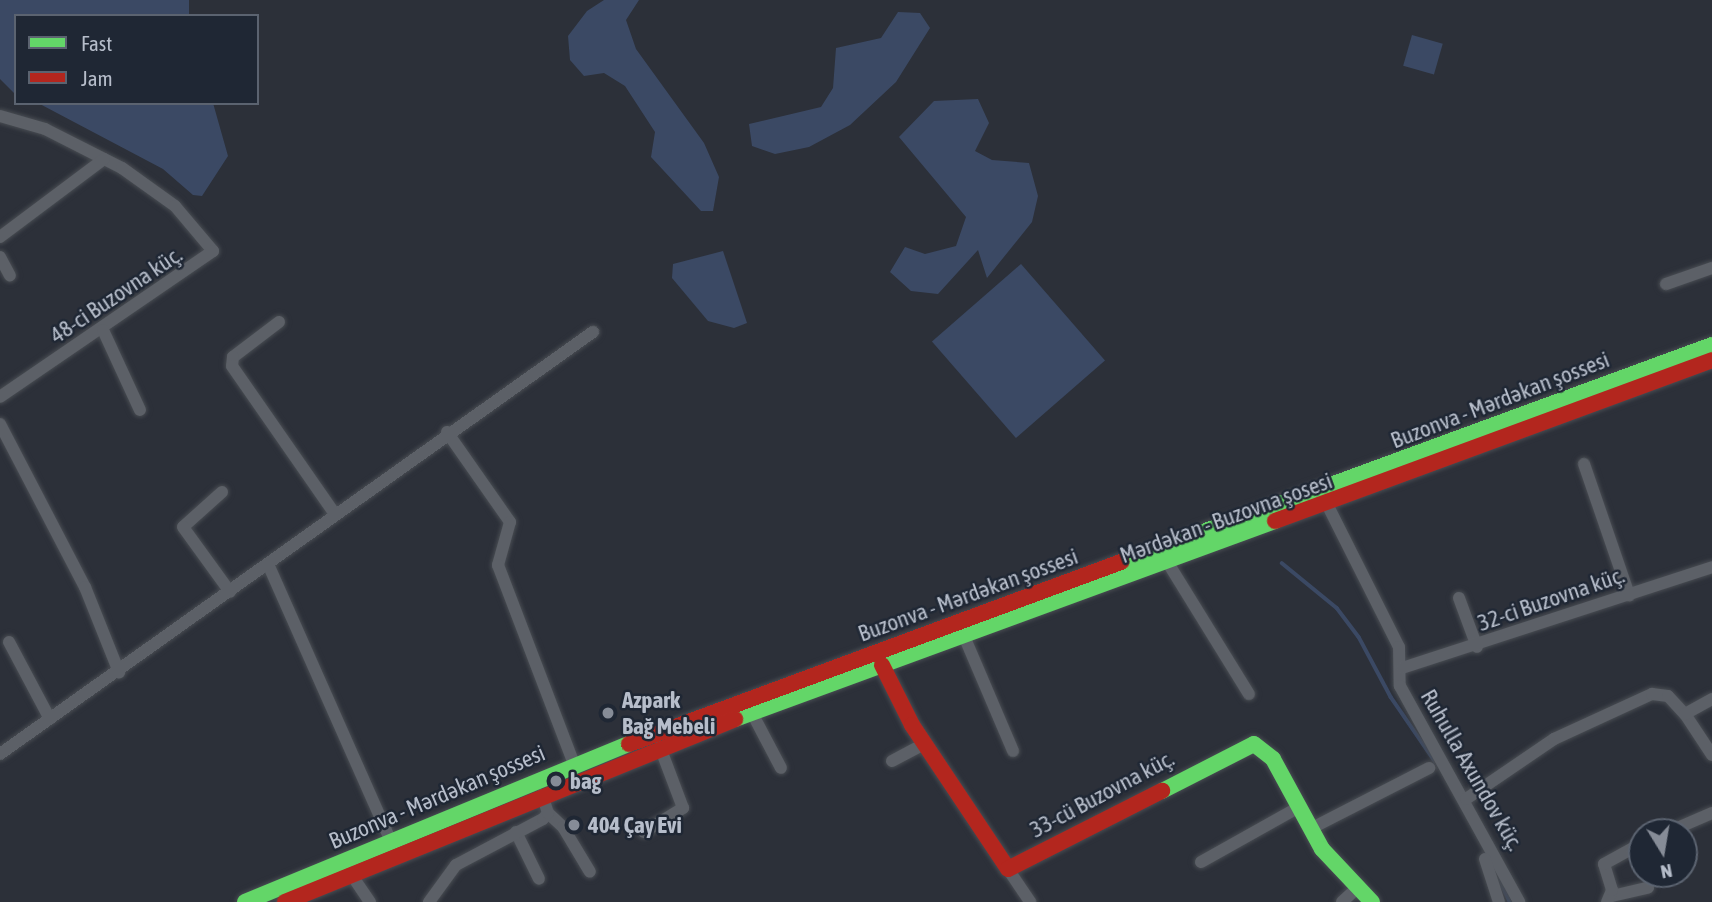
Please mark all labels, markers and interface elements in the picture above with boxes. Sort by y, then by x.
legend [14,14,259,105]
text: Fast [81,31,112,55]
text: Jam [81,66,113,90]
street label: 48-ci Buzovna küç. [45,241,187,349]
street label: Buzonva - Mərdəkan şossesi [1387,346,1613,454]
street label: Mərdəkan - Buzovna şosesi [1116,467,1336,569]
street label: Buzonva - Mərdəkan şossesi [854,542,1082,648]
street label: 32-ci Buzovna küç. [1474,561,1628,637]
street label: Ruhulla Axundov küç. [1415,684,1529,856]
place label: Azpark Bağ Mebeli [622,686,715,740]
marker: Azpark Bağ Mebeli [600,705,616,721]
street label: Buzonva - Mərdəkan şossesi [325,739,549,855]
street label: 33-cü Buzovna küç. [1025,744,1179,844]
place label: bag [570,767,601,795]
marker: bag [548,773,564,789]
place label: 404 Çay Evi [588,811,682,839]
marker: 404 Çay Evi [566,817,582,833]
north arrow [1628,818,1698,888]
text: N [1659,860,1674,884]

